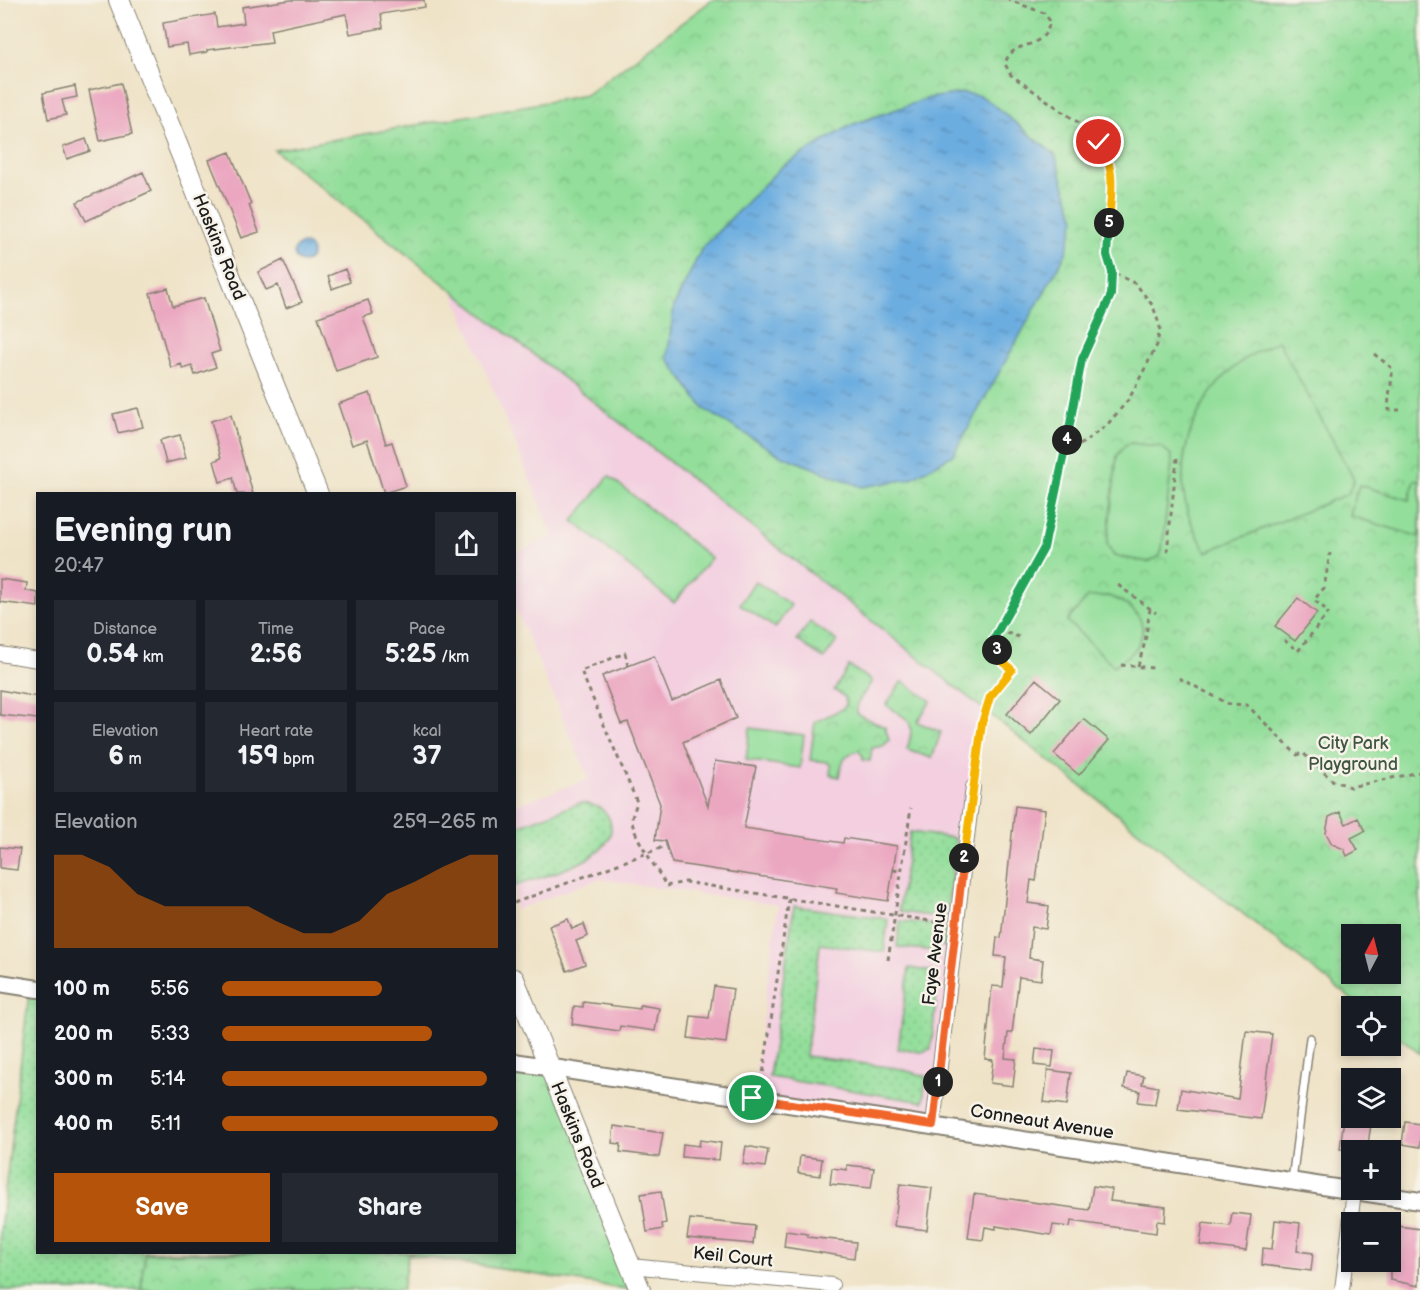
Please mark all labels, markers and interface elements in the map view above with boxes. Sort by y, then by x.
pin [1073,116,1124,167]
icon: check [1082,125,1115,158]
street label: Haskins Road [188,191,250,303]
pin: 5 [1094,208,1124,238]
text: 5 [1104,213,1114,232]
pin: 4 [1052,425,1082,455]
text: 4 [1062,430,1072,449]
text: Evening run [54,511,232,551]
button: share [435,512,498,575]
text: 20:47 [54,554,104,578]
text: Distance [93,620,157,639]
text: Time [258,620,294,639]
text: Pace [409,620,445,639]
pin: 3 [982,635,1012,665]
text: 0.54 [86,639,138,670]
text: 2:56 [250,639,302,670]
text: 5:25 [385,639,437,670]
text: 3 [992,640,1002,659]
text: km [138,648,164,667]
text: /km [437,648,469,667]
text: Elevation [92,722,158,741]
text: Heart rate [239,722,313,741]
text: kcal [413,722,441,741]
park label: City Park Playground [1308,733,1398,775]
text: 6 [108,741,124,772]
text: 159 [237,741,279,772]
text: 37 [412,741,442,772]
text: m [124,750,142,769]
text: bpm [279,750,315,769]
text: Elevation [54,810,137,834]
text: 259–265 m [393,810,498,834]
pin: 2 [949,843,979,873]
text: 2 [959,848,969,867]
street label: Faye Avenue [918,901,952,1007]
north arrow [1341,924,1401,984]
map controls [1341,924,1401,1272]
text: 100 m [54,977,110,1001]
text: 5:56 [150,977,189,1001]
button: locate [1341,996,1401,1056]
text: 200 m [54,1022,113,1046]
text: 5:33 [150,1022,190,1046]
text: 300 m [54,1067,113,1091]
text: 5:14 [150,1067,185,1091]
pin: 1 [923,1067,953,1097]
button: layers [1341,1068,1401,1128]
pin [726,1072,777,1123]
text: 1 [935,1072,941,1091]
street label: Haskins Road [546,1079,608,1191]
icon: arrive [735,1081,768,1114]
street label: Conneaut Avenue [969,1100,1116,1144]
text: 400 m [54,1112,113,1136]
text: 5:11 [150,1112,181,1136]
button: + [1341,1140,1401,1200]
button: Save [54,1173,270,1242]
button: Share [282,1173,498,1242]
button: − [1341,1212,1401,1272]
street label: Keil Court [692,1242,774,1272]

